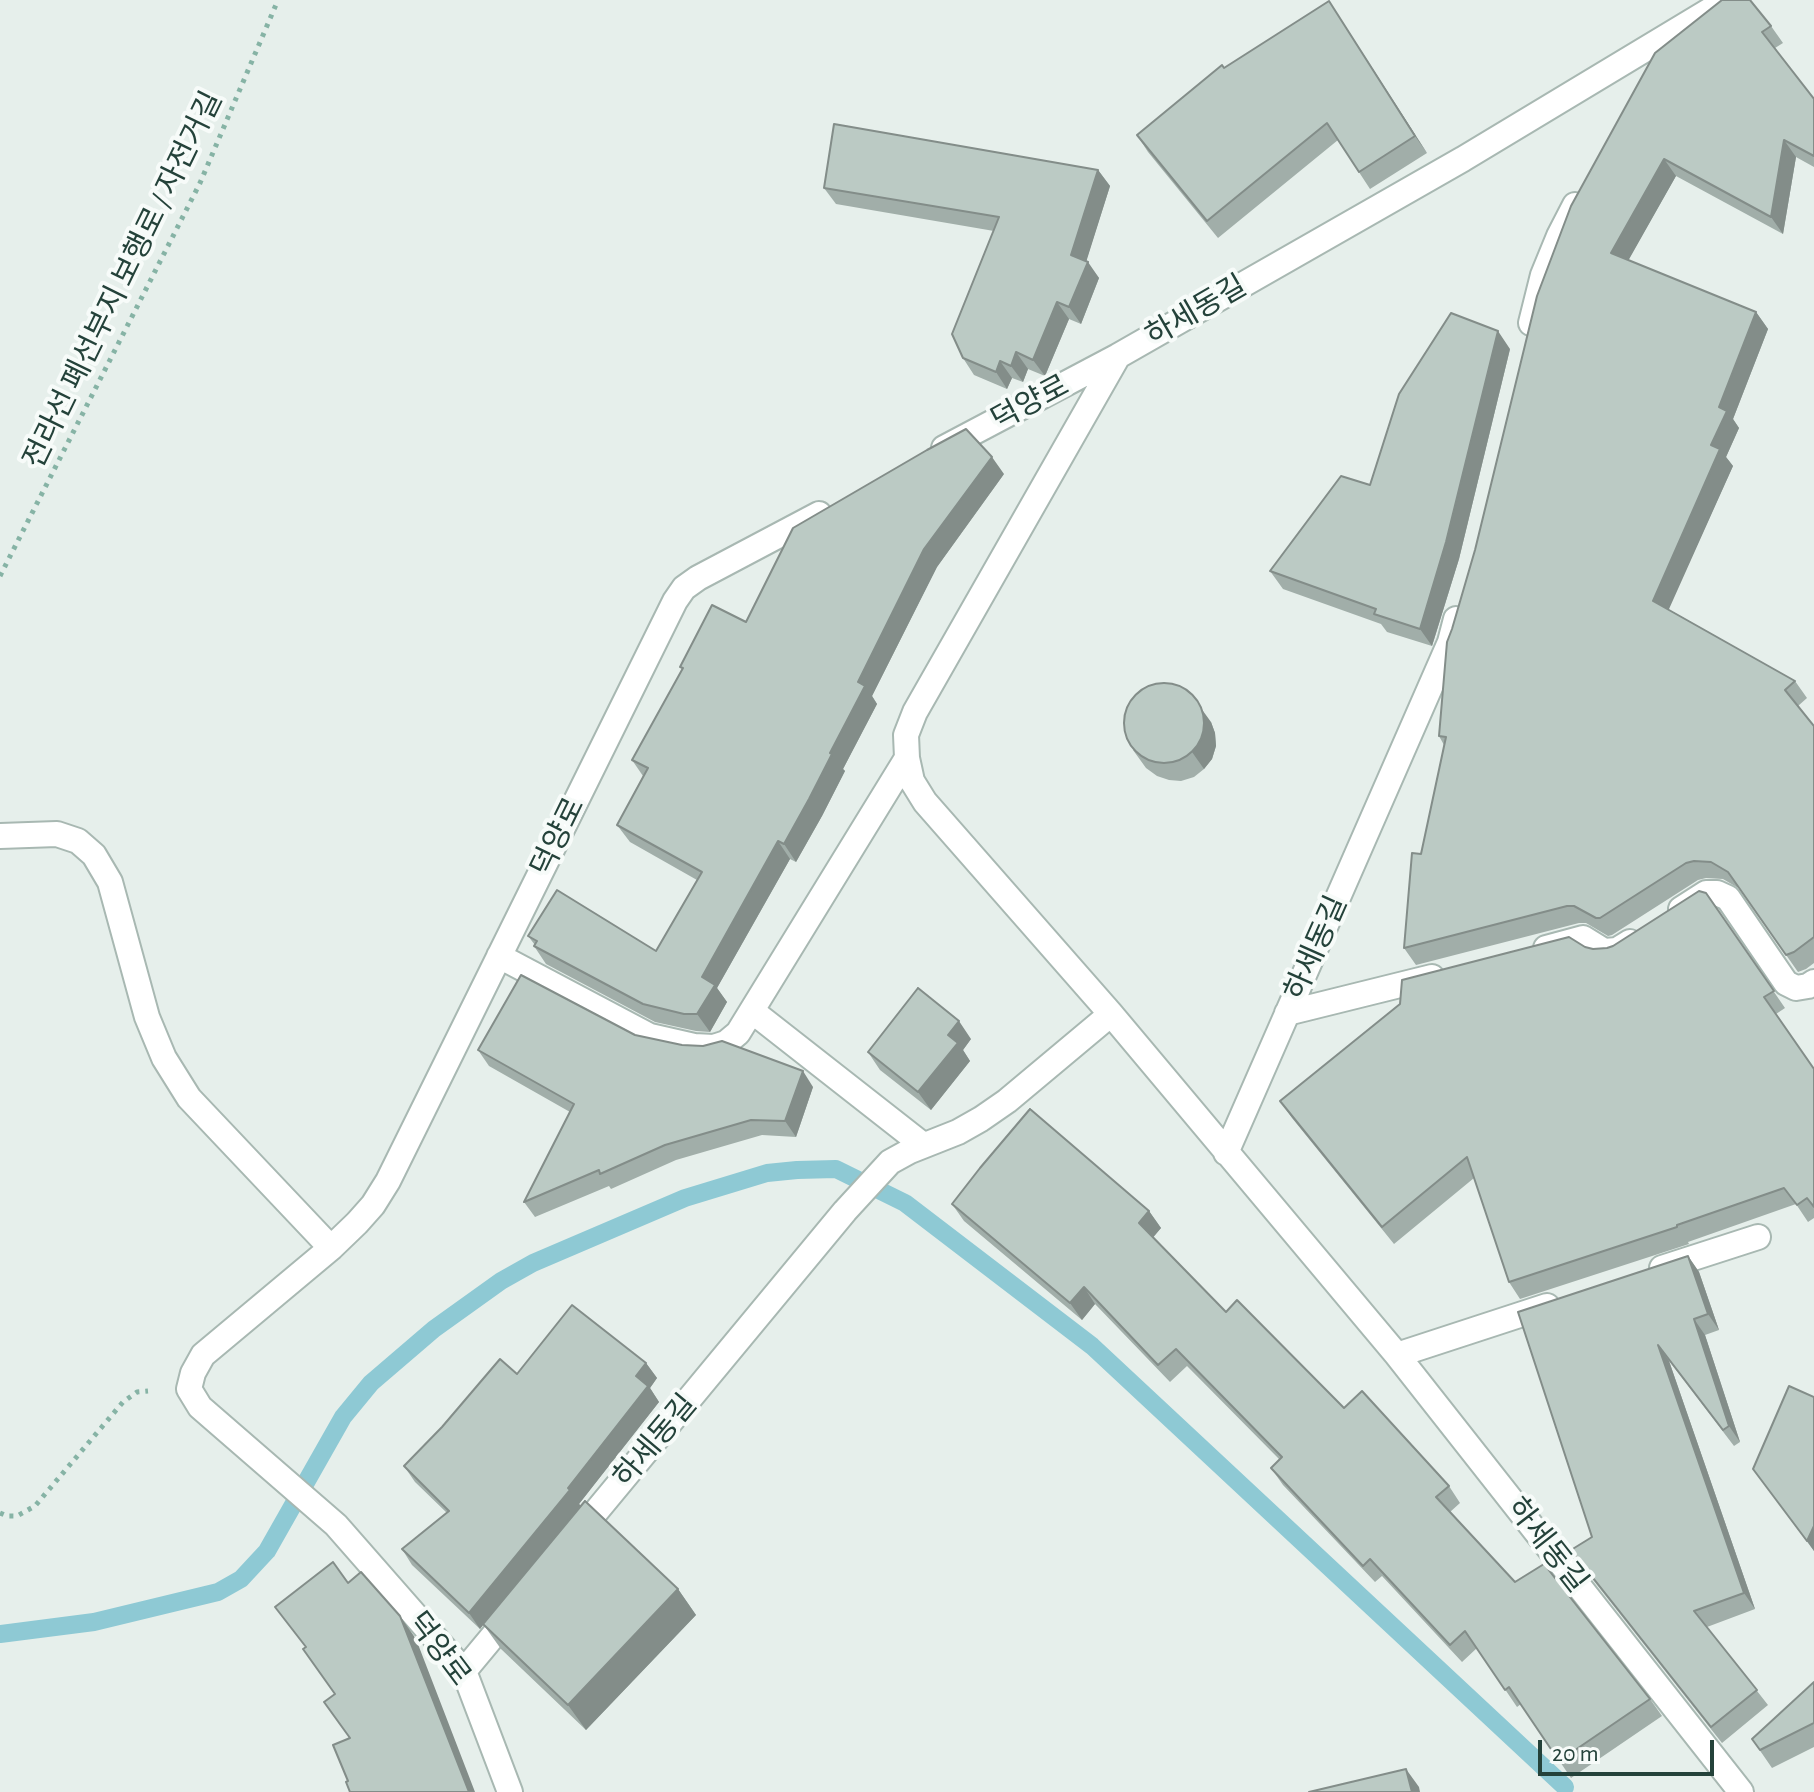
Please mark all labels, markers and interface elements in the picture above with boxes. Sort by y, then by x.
street label: 전라선 폐선부지 보행로 / 자전거길 [16,86,230,474]
street label: 하세동길 [1139,268,1253,354]
street label: 덕양로 [985,368,1075,438]
street label: 덕양로 [524,792,592,882]
street label: 하세동길 [1277,890,1355,1006]
street label: 하세동길 [606,1387,704,1495]
street label: 하세동길 [1499,1490,1595,1600]
street label: 덕양로 [400,1605,478,1693]
scale bar [1542,1724,1718,1774]
text: 20 m [1552,1742,1599,1766]

